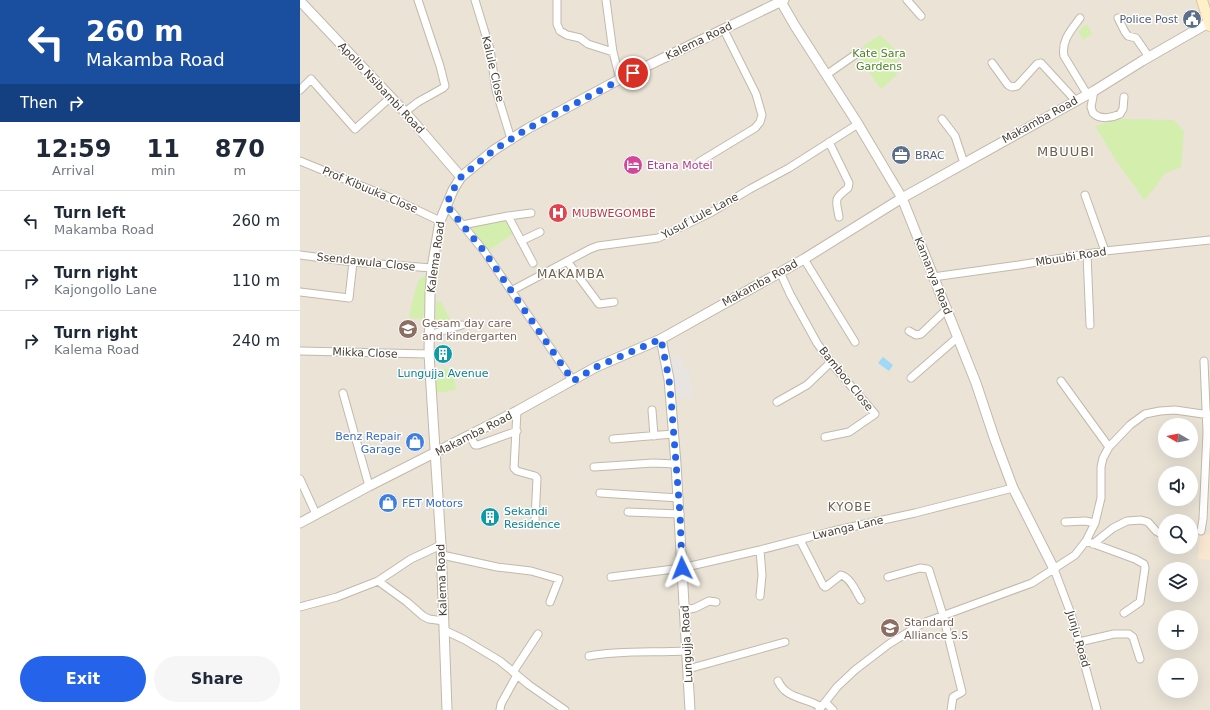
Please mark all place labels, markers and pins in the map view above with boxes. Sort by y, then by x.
public building icon: Police Post [1181,8,1203,30]
place label: Police Post [1120,13,1179,26]
pin [616,56,650,90]
office icon: BRAC [890,144,912,166]
place label: BRAC [915,149,945,162]
hotel icon: Etana Motel [622,154,644,176]
place label: Etana Motel [647,159,713,172]
hospital icon: MUBWEGOMBE [547,202,569,224]
place label: MUBWEGOMBE [572,207,656,220]
place label: Gesam day care and kindergarten [422,317,517,343]
school or university icon: Gesam day care and kindergarten [397,318,419,340]
building icon: Lungujja Avenue [432,343,454,365]
place label: Lungujja Avenue [397,367,489,380]
place label: Benz Repair Garage [335,430,401,456]
shop icon: Benz Repair Garage [404,431,426,453]
shop icon: FET Motors [377,492,399,514]
place label: FET Motors [402,497,463,510]
place label: Sekandi Residence [504,505,560,531]
building icon: Sekandi Residence [479,506,501,528]
place label: Standard Alliance S.S [904,616,968,642]
school or university icon: Standard Alliance S.S [879,617,901,639]

